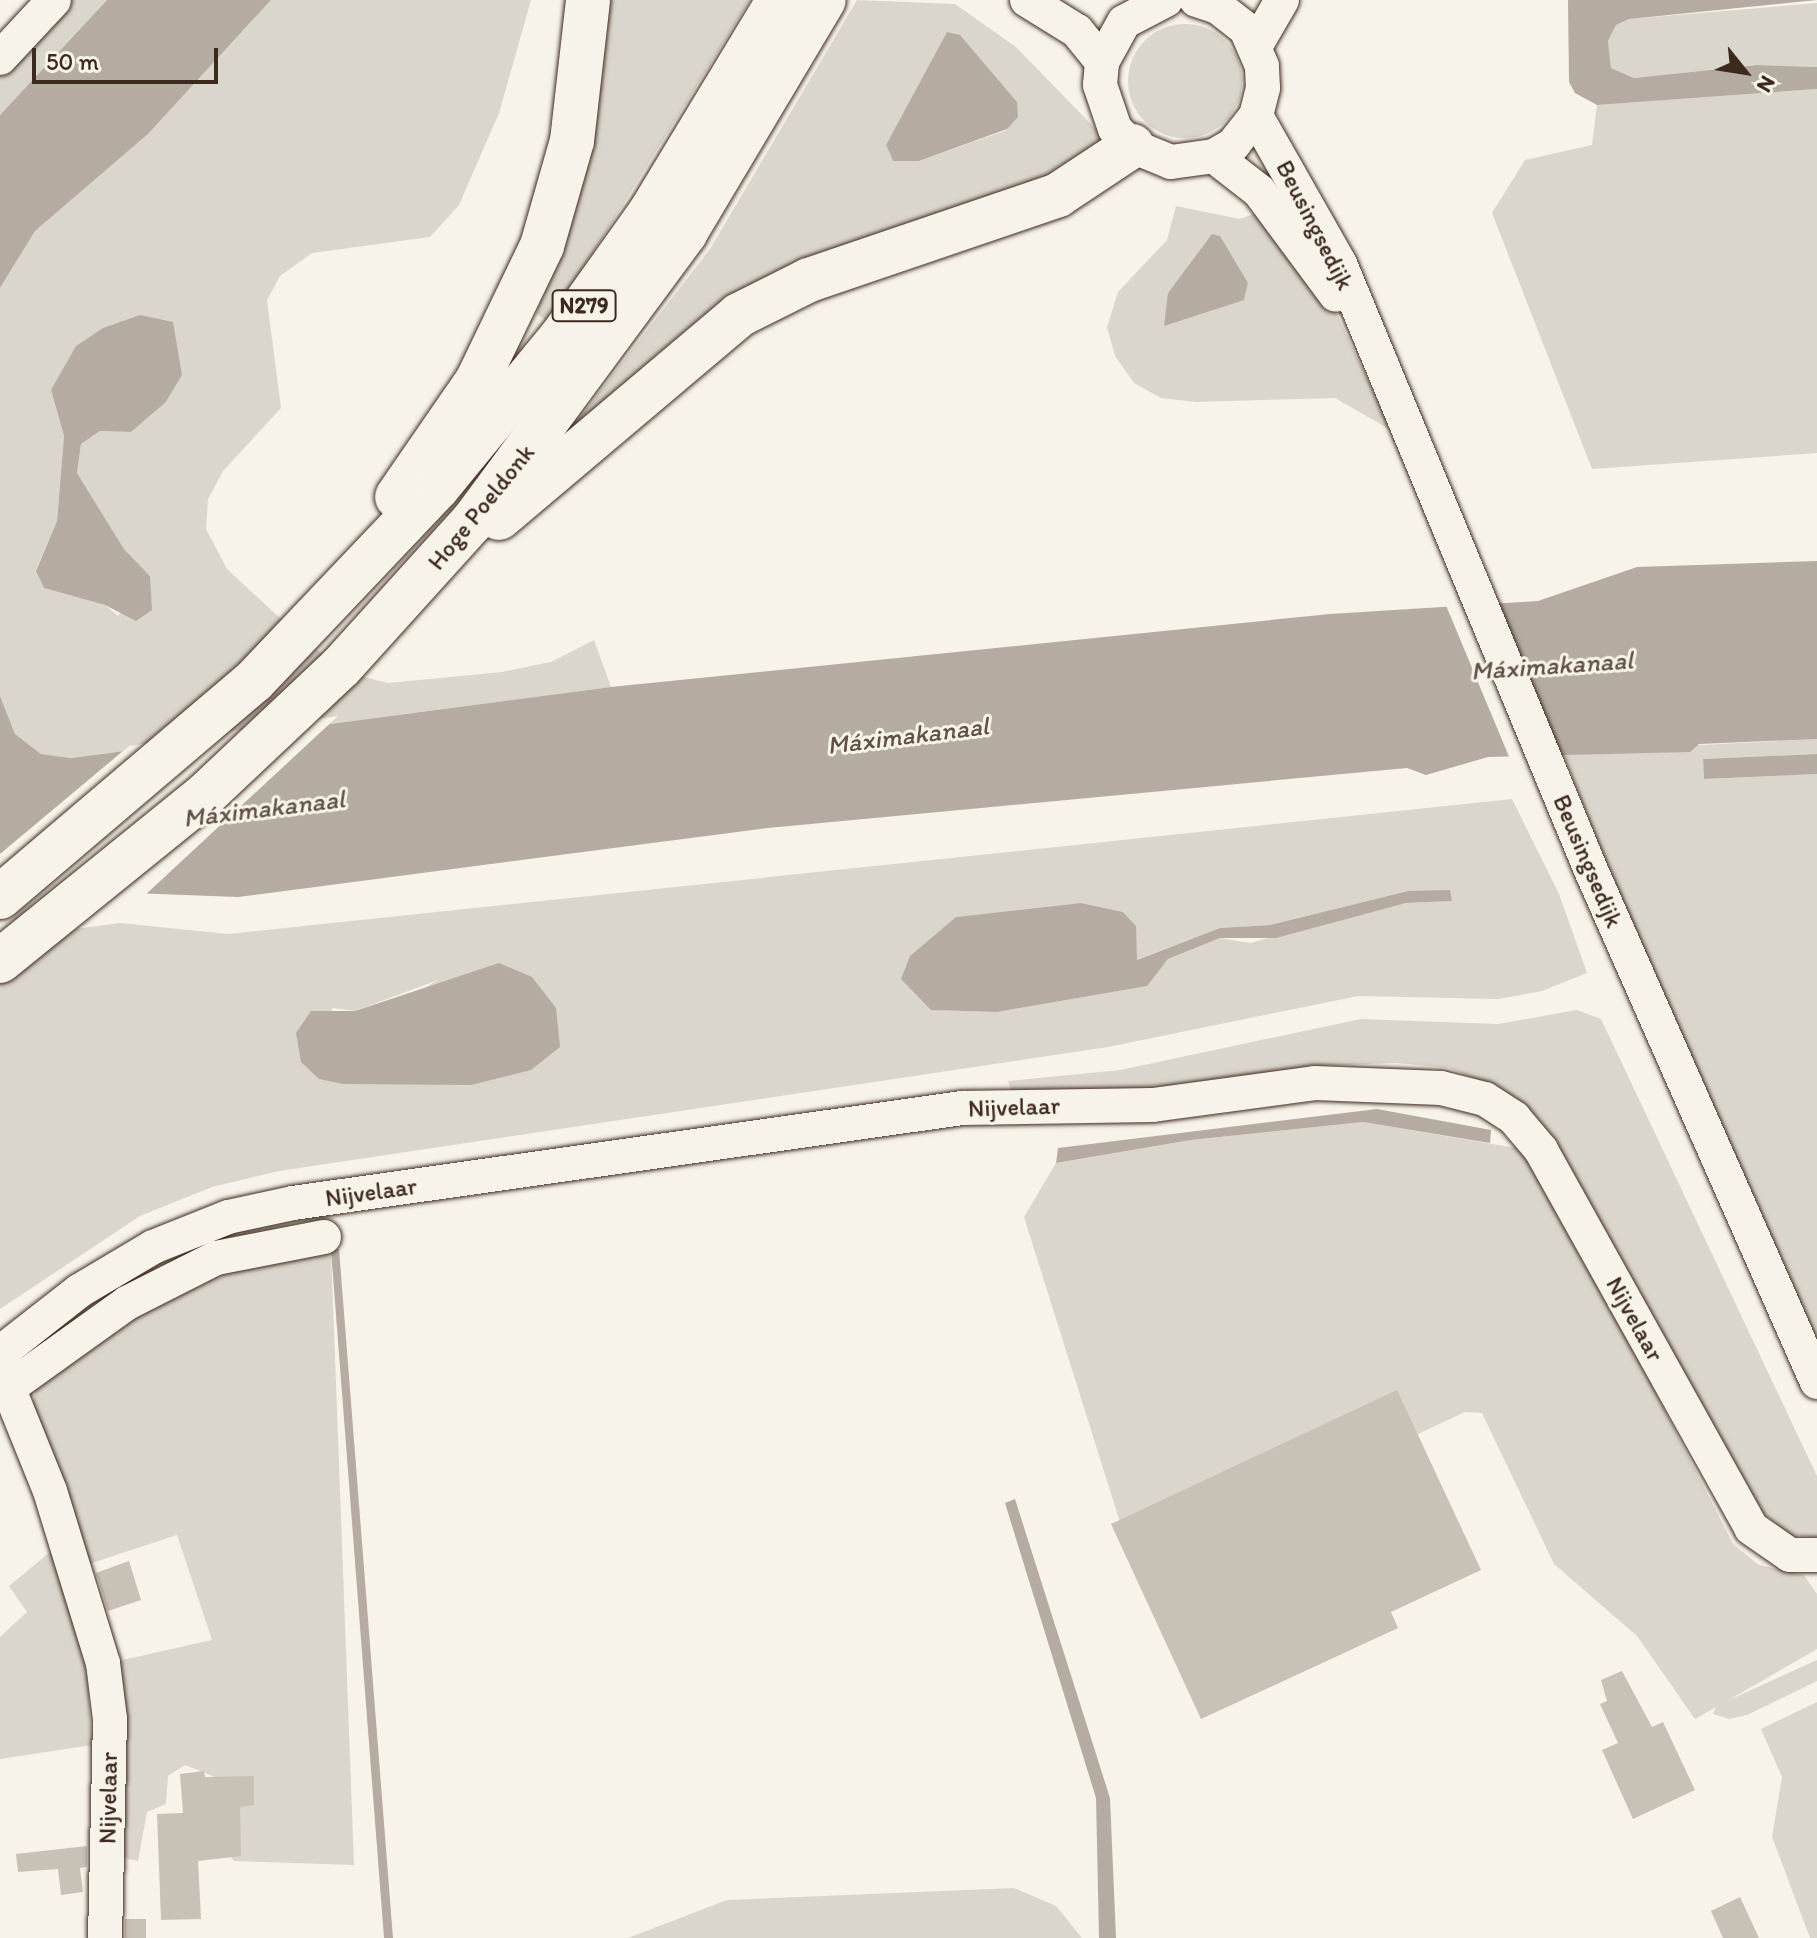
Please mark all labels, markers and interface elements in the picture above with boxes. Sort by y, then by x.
scale bar [36,32,222,82]
north arrow [1705,32,1785,112]
text: 50 m [46,47,99,76]
text: N [1751,71,1782,97]
street label: Beusingsedijk [1270,155,1360,295]
road number: N279 [550,288,618,324]
street label: Hoge Poeldonk [422,439,540,575]
water label: Máximakanaal [1470,645,1634,687]
water label: Máximakanaal [825,711,991,761]
water label: Máximakanaal [181,784,347,834]
street label: Beusingsedijk [1547,790,1629,932]
street label: Nijvelaar [967,1091,1061,1123]
street label: Nijvelaar [323,1171,419,1213]
street label: Nijvelaar [1600,1272,1670,1366]
street label: Nijvelaar [93,1752,123,1844]

